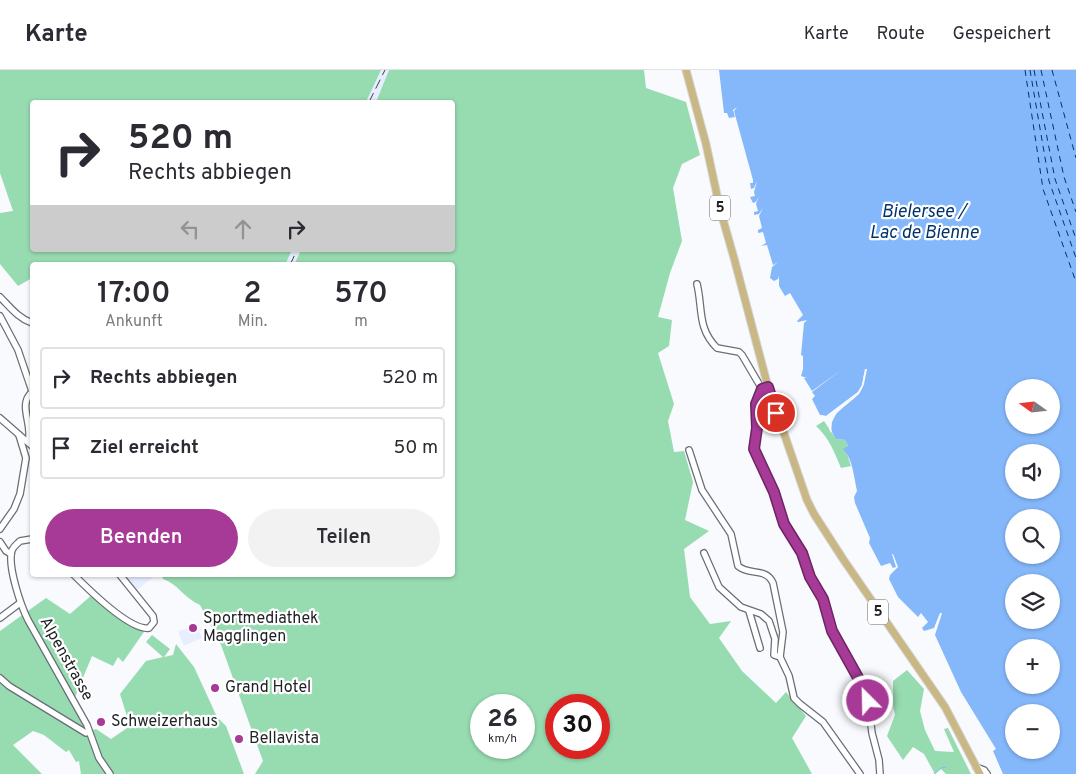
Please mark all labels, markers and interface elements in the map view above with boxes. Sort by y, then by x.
text: Karte [25,20,88,50]
text: Karte [804,23,849,46]
text: Route [877,23,925,46]
text: Gespeichert [953,23,1051,46]
text: 520 m [128,117,233,161]
icon: right [45,120,110,185]
text: Rechts abbiegen [128,160,292,187]
road number: 5 [710,196,730,220]
water label: Bielersee / Lac de Bienne [870,201,979,245]
icon: left [176,215,204,243]
icon: ahead [229,215,257,243]
icon: right [282,215,310,243]
text: 17:00 [97,276,171,313]
text: 2 [243,276,262,313]
text: 570 [334,276,388,313]
text: Ankunft [105,312,163,332]
text: Min. [238,312,267,332]
text: m [354,312,368,332]
icon: right [47,364,75,392]
text: Rechts abbiegen [90,366,238,390]
text: 520 m [382,366,438,390]
north arrow [1005,379,1060,434]
map controls [1005,379,1060,759]
pin [755,392,797,434]
icon: arrive [762,399,790,427]
icon: arrive [47,434,75,462]
text: Ziel erreicht [90,436,199,460]
text: 50 m [393,436,438,460]
button: sound [1005,444,1060,499]
button: Beenden [45,509,238,567]
button: Teilen [248,509,440,567]
button: search [1005,509,1060,564]
button: layers [1005,574,1060,629]
road number: 5 [868,600,888,624]
place label: Sportmediathek Magglingen [203,609,319,647]
street label: Alpenstrasse [35,614,97,704]
marker: Sportmediathek Magglingen [187,622,199,634]
button: + [1005,639,1060,694]
position arrow [841,674,893,726]
place label: Grand Hotel [225,678,311,698]
marker: Grand Hotel [209,682,221,694]
speed limit sign: 30 [545,694,610,759]
text: 26 [487,704,518,736]
button: − [1005,704,1060,759]
place label: Schweizerhaus [111,712,218,732]
marker: Schweizerhaus [95,716,107,728]
place label: Bellavista [249,729,319,749]
text: km/h [488,731,517,747]
marker: Bellavista [233,733,245,745]

